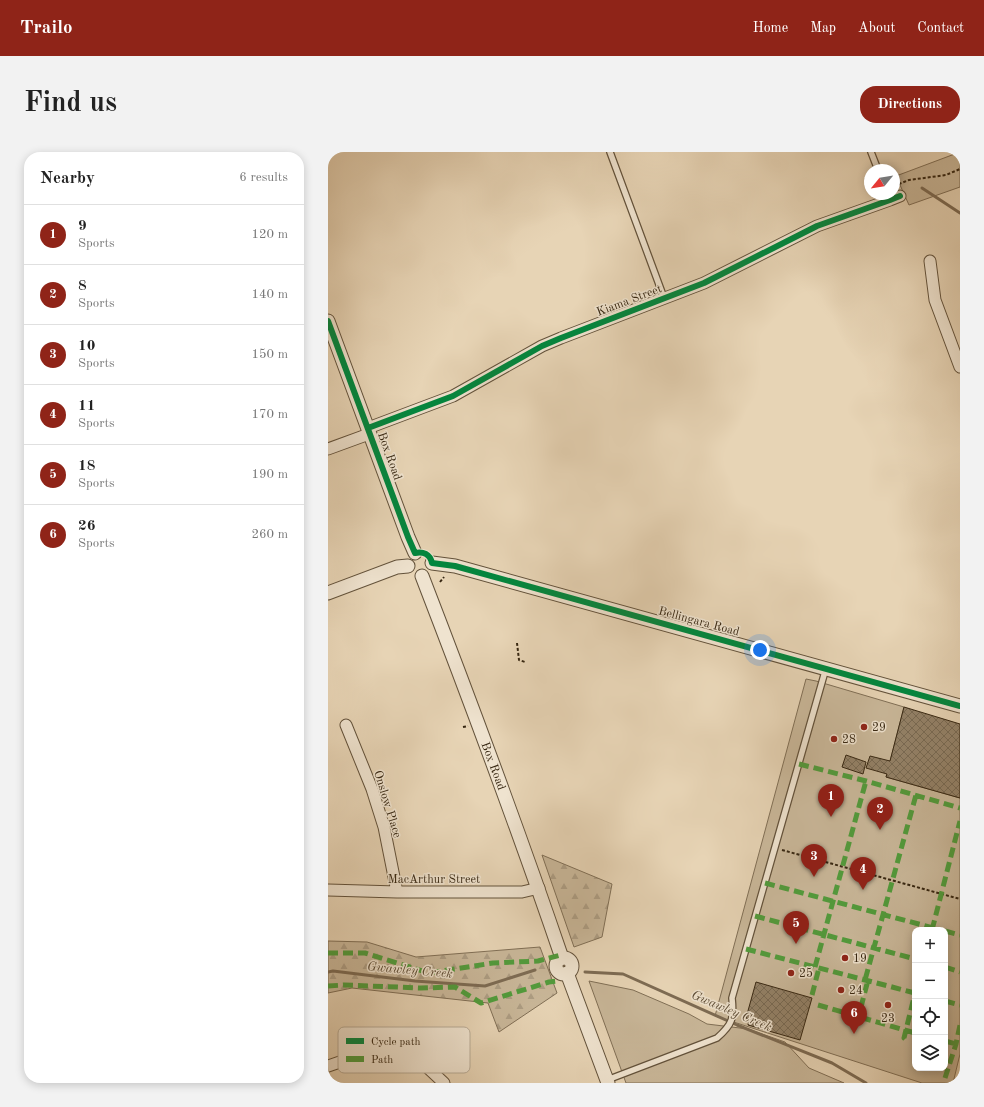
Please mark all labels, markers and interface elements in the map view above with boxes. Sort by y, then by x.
text: Trailo [20,19,73,38]
text: Home [753,21,788,35]
text: Map [810,21,836,35]
text: About [858,21,895,35]
text: Contact [917,21,964,35]
button: Directions [860,86,960,123]
text: Find us [24,90,117,118]
north arrow [864,164,900,200]
text: Nearby [40,170,95,187]
text: 6 results [239,171,288,184]
text: 9 [78,219,87,234]
text: 1 [49,228,57,241]
text: 120 m [251,228,288,241]
text: Sports [78,237,115,250]
text: 8 [78,279,87,294]
street label: Kiama Street [595,283,664,319]
text: 2 [49,288,57,301]
text: 140 m [251,288,288,301]
text: Sports [78,297,115,310]
text: 10 [78,339,95,354]
text: 3 [49,348,57,361]
text: 150 m [251,348,288,361]
text: Sports [78,357,115,370]
text: 11 [78,399,95,414]
text: 4 [49,408,57,421]
text: 170 m [251,408,288,421]
text: Sports [78,417,115,430]
street label: Box Road [375,431,403,482]
text: 18 [78,459,95,474]
text: 5 [49,468,57,481]
text: 190 m [251,468,288,481]
text: Sports [78,477,115,490]
text: 26 [78,519,95,534]
text: 6 [49,528,57,541]
text: 260 m [251,528,288,541]
text: Sports [78,537,115,550]
street label: Bellingara Road [657,605,741,639]
your location [750,640,770,660]
marker: 29 [859,722,869,732]
place label: 29 [872,722,886,734]
marker: 28 [829,734,839,744]
place label: 28 [842,734,856,746]
street label: Box Road [478,741,507,792]
street label: Onslow Place [371,769,403,840]
pin: 1 [818,784,844,817]
pin: 2 [867,797,893,830]
pin: 3 [801,844,827,877]
pin: 4 [850,857,876,890]
street label: MacArthur Street [388,874,480,886]
pin: 5 [783,911,809,944]
map controls [912,927,948,1071]
button: + [912,927,948,963]
marker: 19 [840,953,850,963]
place label: 19 [853,953,867,965]
water label: Gwawley Creek [366,960,453,981]
button: − [912,963,948,999]
place label: 25 [799,967,813,980]
marker: 25 [786,968,796,978]
marker: 24 [836,985,846,995]
place label: 24 [849,985,863,997]
water label: Gwawley Creek [689,989,774,1034]
button: locate [912,999,948,1035]
marker: 23 [883,1000,893,1010]
pin: 6 [841,1001,867,1034]
place label: 23 [881,1013,895,1025]
legend [338,1027,470,1073]
button: layers [912,1035,948,1071]
text: Cycle path [371,1037,421,1048]
text: Path [371,1055,393,1066]

